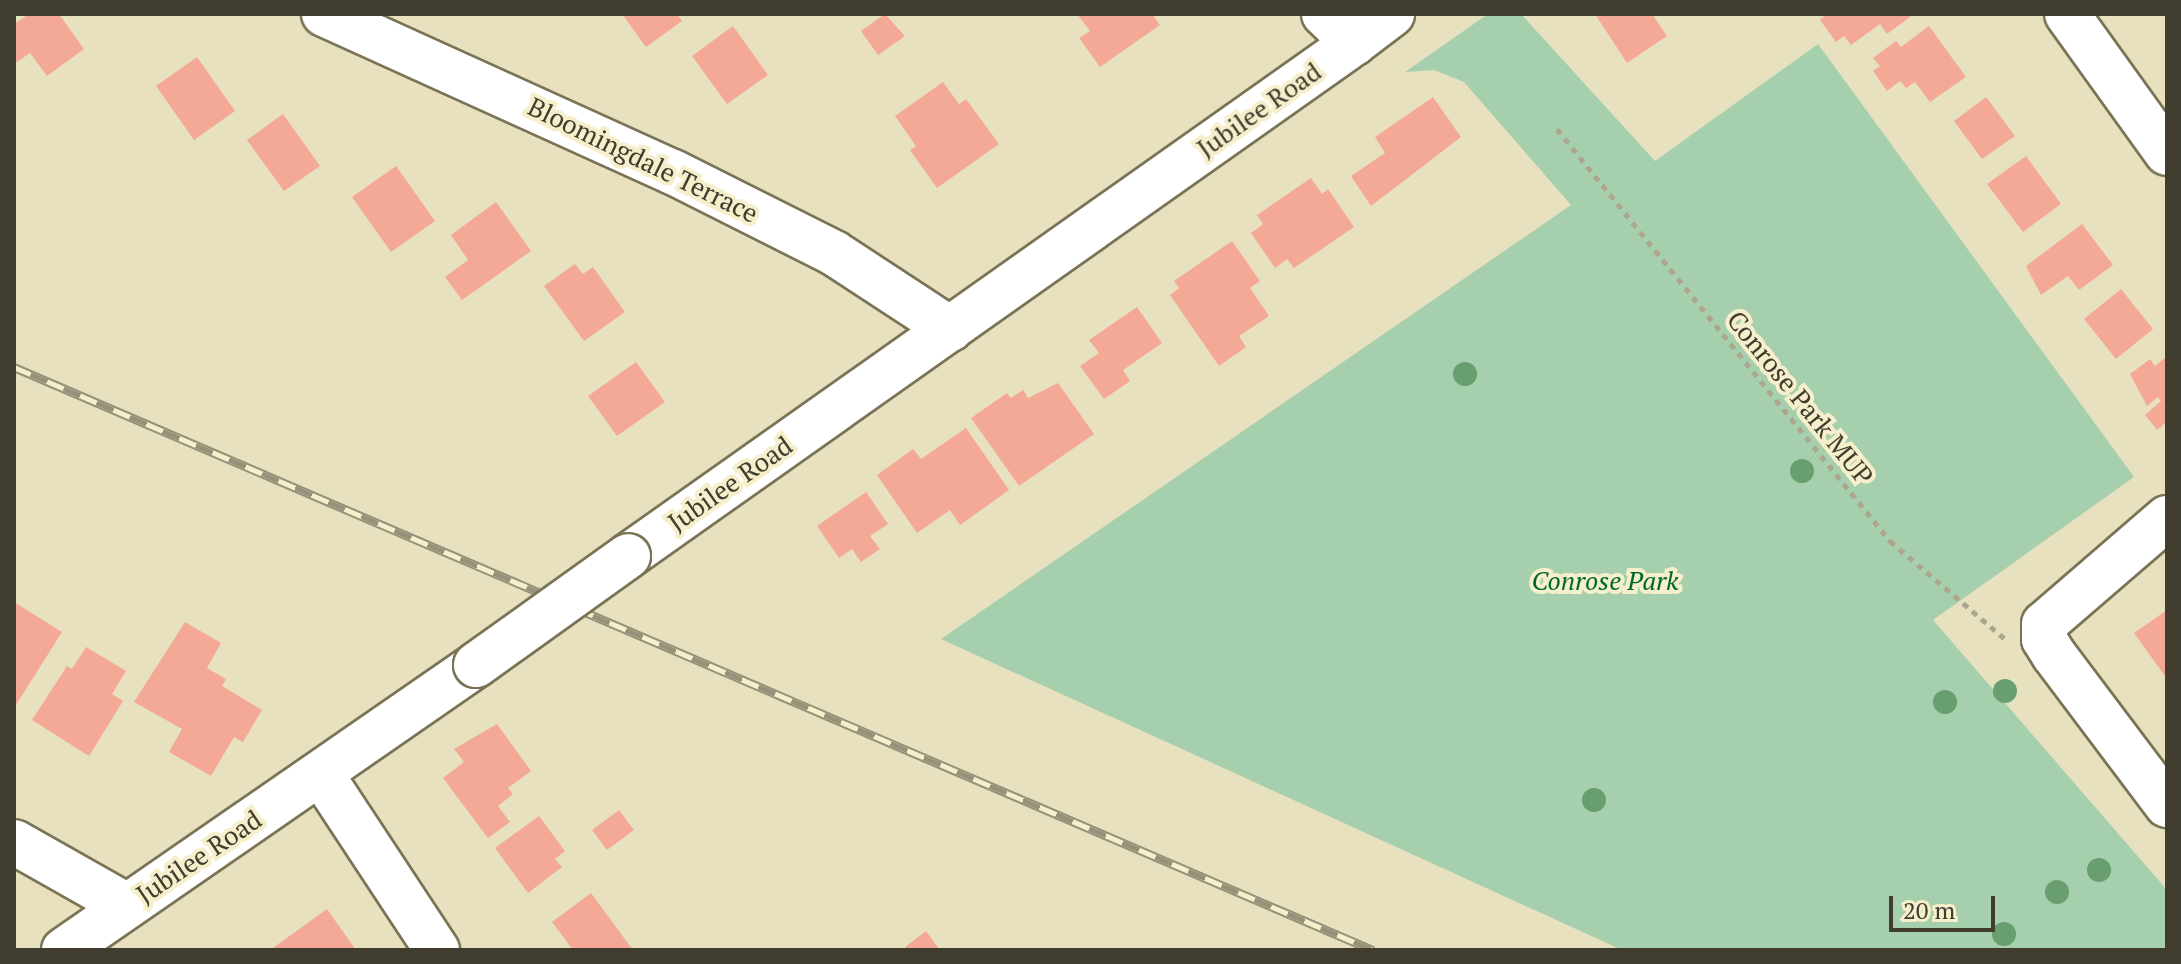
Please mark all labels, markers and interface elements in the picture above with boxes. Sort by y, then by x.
street label: Jubilee Road [1191,56,1327,164]
street label: Bloomingdale Terrace [523,91,763,229]
street label: Conrose Park MUP [1720,305,1880,491]
street label: Jubilee Road [662,430,798,538]
park label: Conrose Park [1531,565,1679,597]
street label: Jubilee Road [131,804,267,910]
scale bar [1893,880,1999,930]
text: 20 m [1903,894,1955,926]

